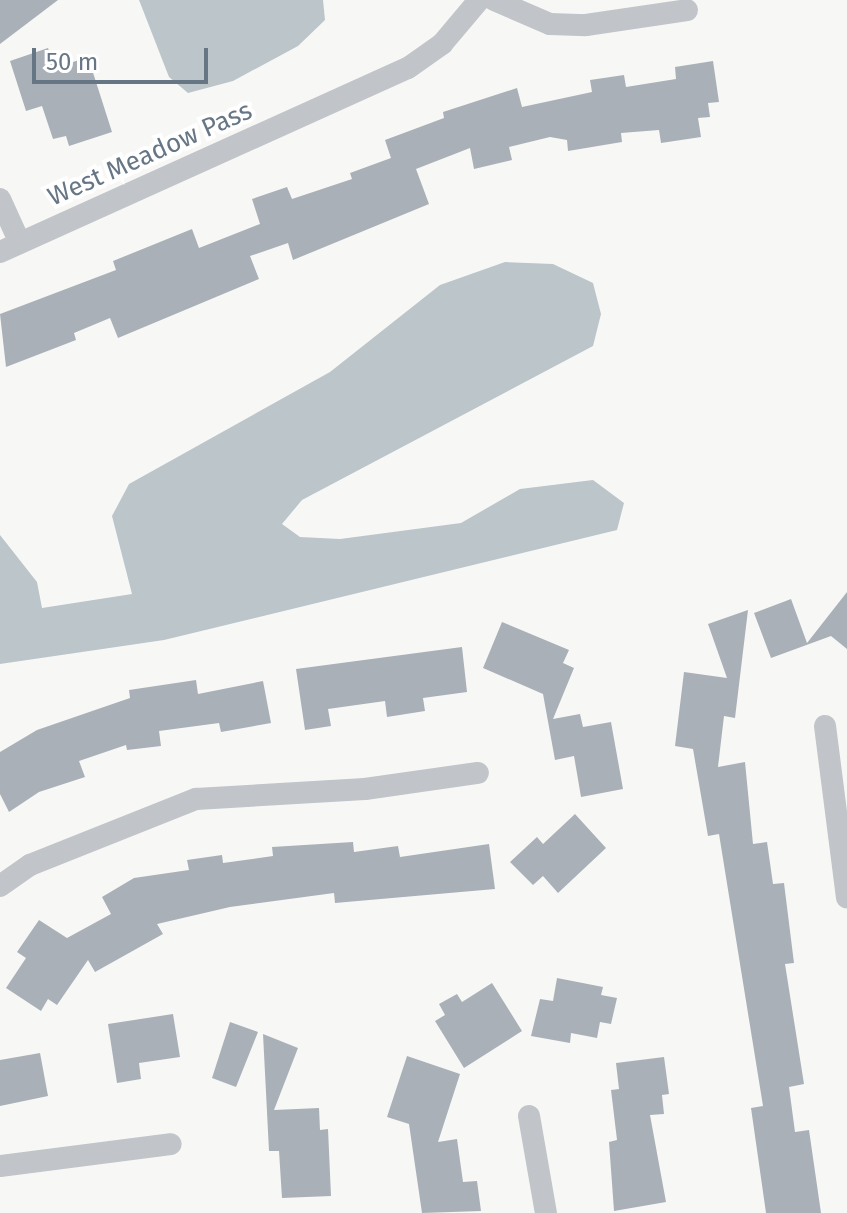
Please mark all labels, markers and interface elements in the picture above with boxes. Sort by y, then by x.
scale bar [36,32,212,82]
text: 50 m [46,48,98,76]
street label: West Meadow Pass [43,95,257,213]

